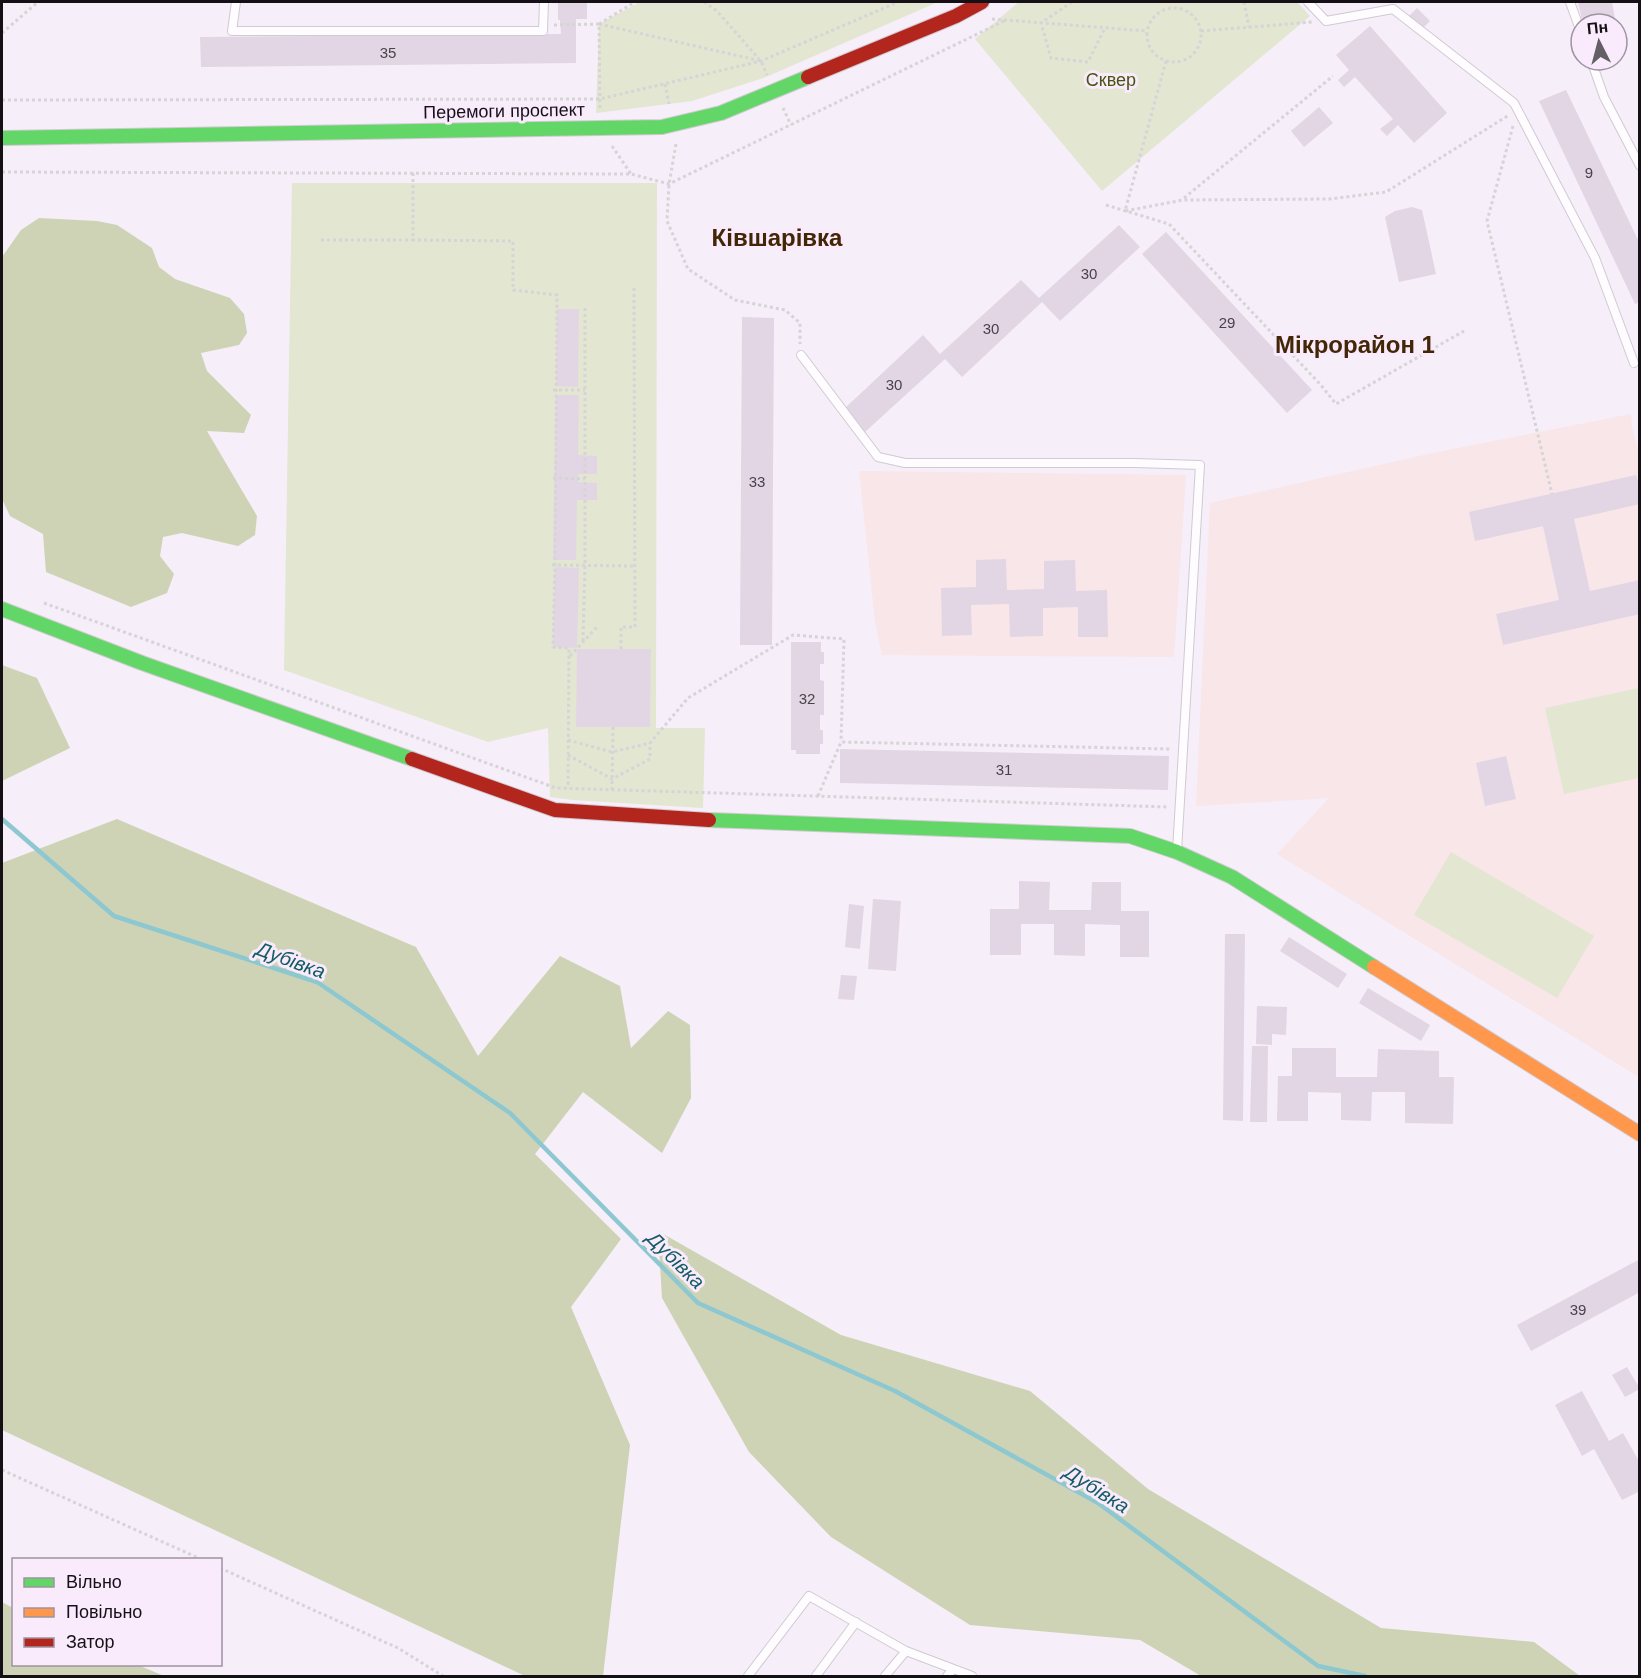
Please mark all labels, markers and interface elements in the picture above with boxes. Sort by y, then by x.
north arrow [1569,12,1629,72]
text: Пн [1586,18,1609,37]
house number: 35 [380,44,396,61]
park label: Сквер [1086,70,1136,90]
street label: Перемоги проспект [423,100,585,122]
house number: 9 [1585,164,1593,181]
district label: Ківшарівка [712,224,843,251]
house number: 30 [1081,265,1097,282]
house number: 29 [1219,314,1235,331]
house number: 30 [983,320,999,337]
district label: Мікрорайон 1 [1275,331,1435,358]
house number: 30 [886,376,902,393]
house number: 33 [749,473,765,490]
house number: 32 [799,690,815,707]
house number: 31 [996,761,1012,778]
water label: Дубівка [252,937,328,983]
water label: Дубівка [642,1226,709,1293]
house number: 39 [1570,1301,1586,1318]
water label: Дубівка [1059,1460,1133,1517]
legend [12,1558,222,1666]
text: Вільно [66,1572,122,1592]
text: Повільно [66,1602,142,1622]
text: Затор [66,1632,115,1652]

